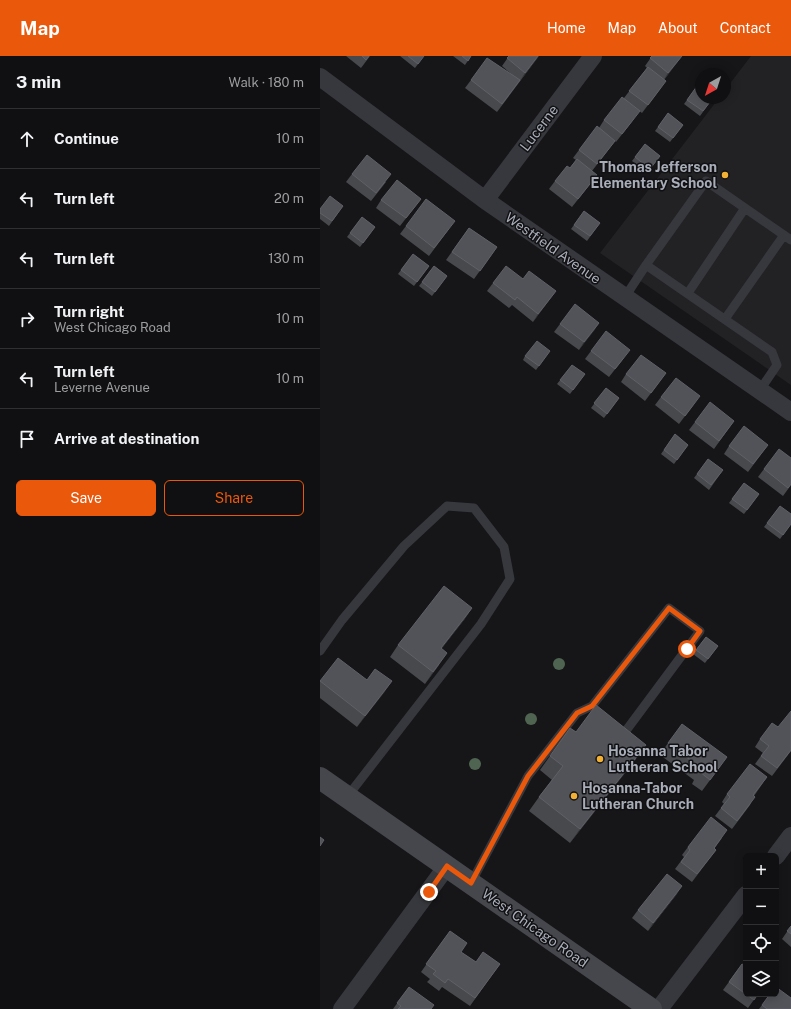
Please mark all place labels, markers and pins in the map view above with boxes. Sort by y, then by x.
place label: Thomas Jefferson Elementary School [590,159,717,191]
marker: Thomas Jefferson Elementary School [720,170,730,180]
place label: Hosanna Tabor Lutheran School [608,743,718,775]
marker: Hosanna Tabor Lutheran School [595,754,605,764]
place label: Hosanna-Tabor Lutheran Church [582,780,694,812]
marker: Hosanna-Tabor Lutheran Church [569,791,579,801]

